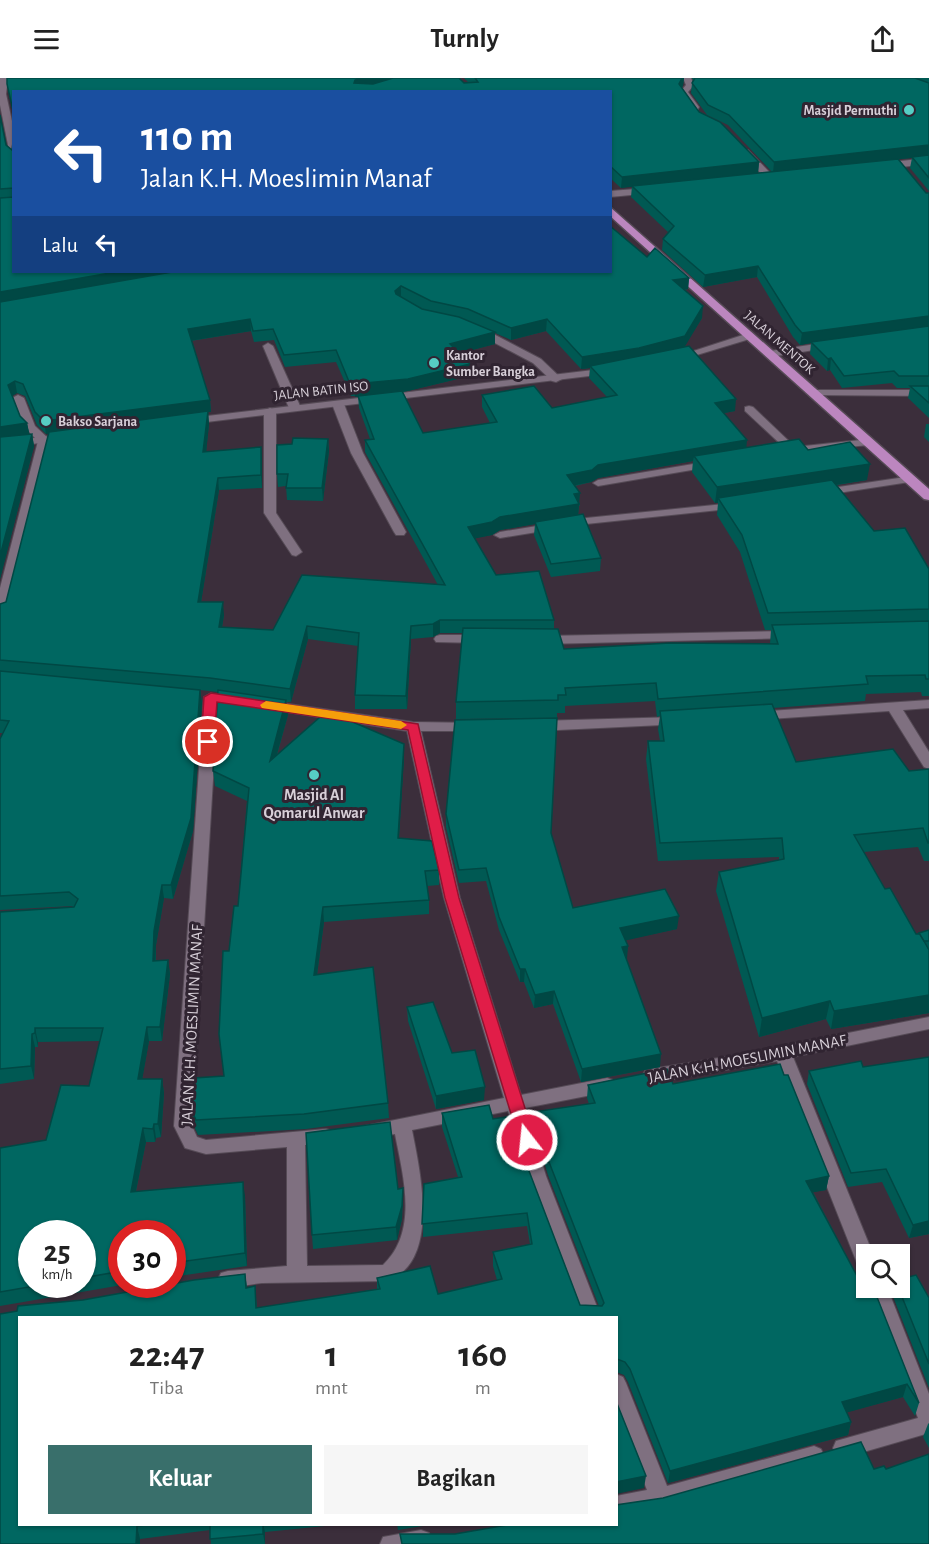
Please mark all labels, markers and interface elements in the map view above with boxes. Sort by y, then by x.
icon: menu [30,23,63,56]
icon: share [866,23,899,56]
text: Turnly [430,25,499,52]
marker: Masjid Permuthi [902,103,916,117]
place label: Masjid Permuthi [804,104,897,118]
icon: left [42,114,120,192]
text: 110 m [141,116,233,158]
text: Jalan K.H. Moeslimin Manaf [141,165,432,192]
icon: left [90,228,123,261]
text: Lalu [42,234,78,256]
street label: JALAN MENTOK [741,309,817,377]
place label: Kantor Sumber Bangka [446,349,535,379]
marker: Kantor Sumber Bangka [427,356,441,370]
street label: JALAN BATIN ISO [273,379,369,403]
marker: Bakso Sarjana [39,414,53,428]
place label: Bakso Sarjana [58,415,138,429]
pin [182,716,233,767]
icon: arrive [191,725,224,758]
marker: Masjid Al Qomarul Anwar [307,768,321,782]
place label: Masjid Al Qomarul Anwar [263,787,365,822]
street label: JALAN K.H. MOESLIMIN MANAF [179,923,205,1126]
street label: JALAN K.H. MOESLIMIN MANAF [647,1032,849,1086]
position arrow [495,1108,559,1172]
speed limit sign: 30 [108,1220,186,1298]
text: 25 [43,1237,71,1267]
map controls [856,1244,910,1298]
button: search [856,1244,910,1298]
text: km/h [42,1267,72,1282]
text: 22:47 [129,1337,204,1373]
text: 1 [325,1337,338,1373]
text: 160 [458,1337,507,1373]
text: Tiba [149,1378,184,1398]
text: mnt [315,1378,348,1398]
text: m [475,1378,491,1398]
button: Keluar [48,1445,312,1514]
button: Bagikan [324,1445,588,1514]

